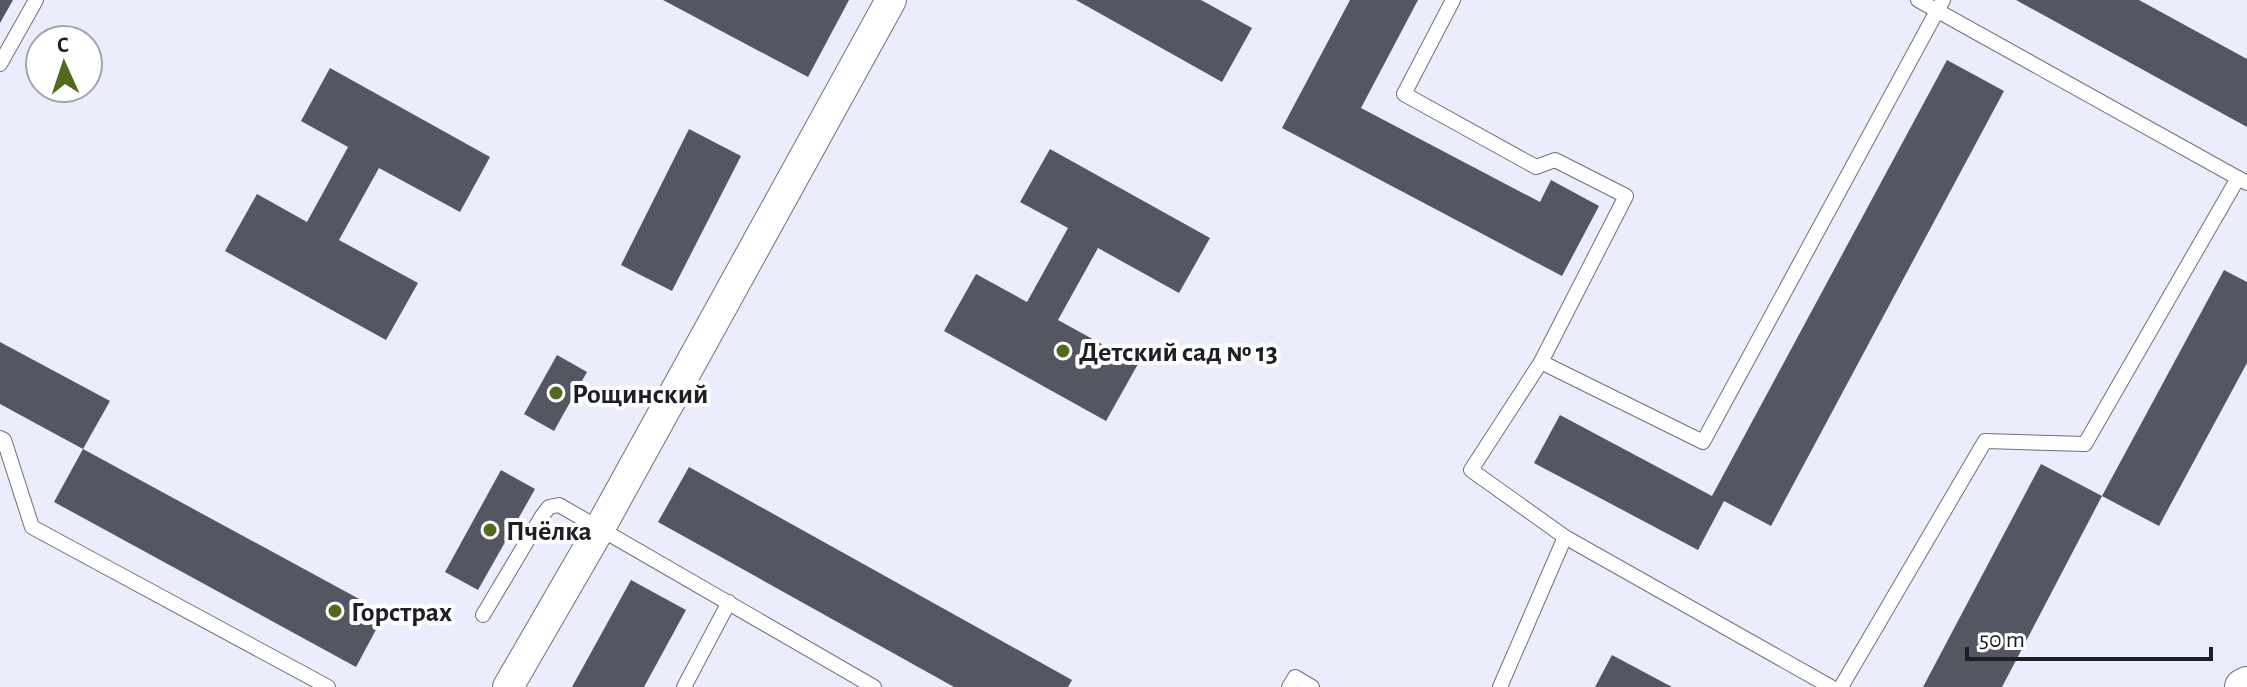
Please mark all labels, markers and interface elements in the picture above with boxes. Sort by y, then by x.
north arrow [24,24,104,104]
text: С [56,34,70,56]
place label: Детский сад № 13 [1079,339,1278,367]
marker: Детский сад № 13 [1054,342,1072,360]
place label: Рощинский [572,381,708,409]
marker: Рощинский [547,384,565,402]
place label: Пчёлка [506,518,592,546]
marker: Пчёлка [481,521,499,539]
place label: Горстрах [351,599,452,627]
marker: Горстрах [326,602,344,620]
scale bar [1967,611,2211,661]
text: 50 m [1979,628,2025,652]

